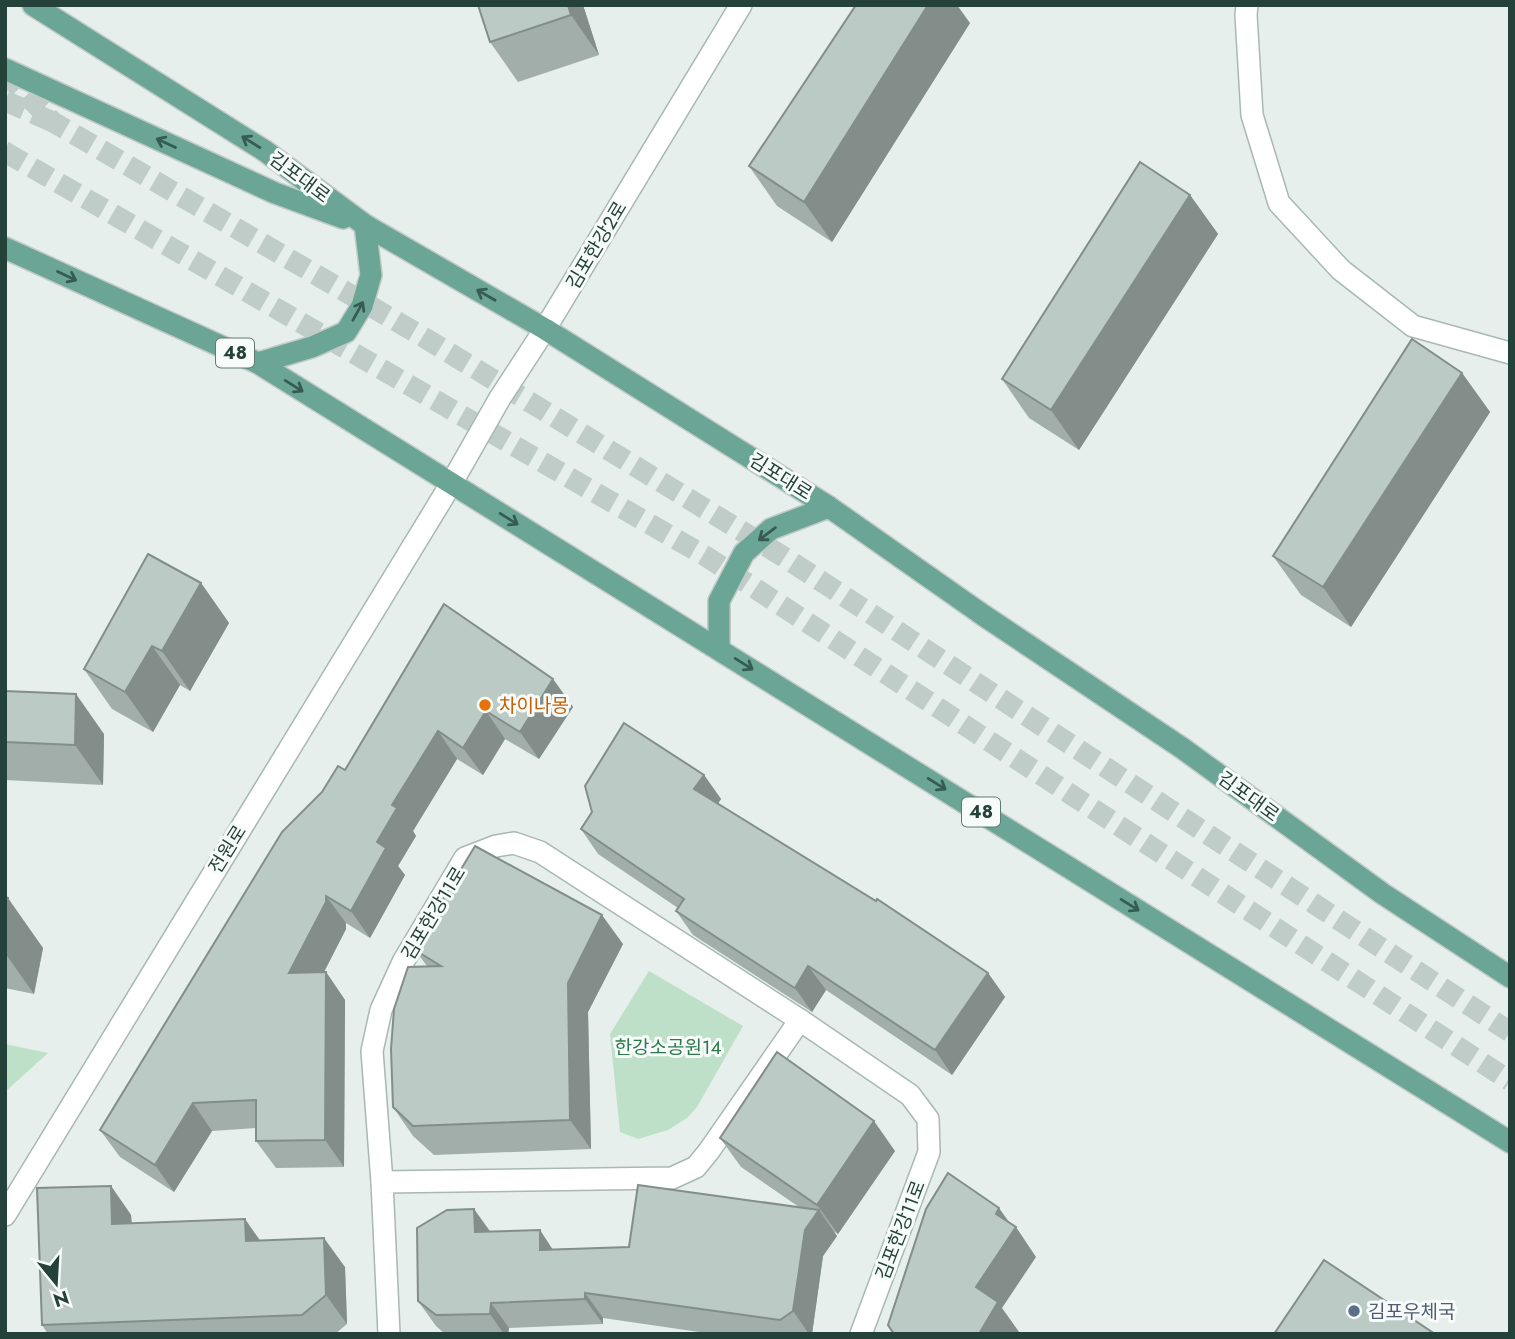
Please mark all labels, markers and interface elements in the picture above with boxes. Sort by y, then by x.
one-way arrow [241,134,261,148]
one-way arrow [156,136,177,149]
street label: 김포대로 [264,146,336,209]
street label: 김포한강2로 [560,196,633,294]
one-way arrow [56,270,78,283]
one-way arrow [476,288,497,301]
one-way arrow [351,302,365,322]
road number: 48 [216,338,254,368]
one-way arrow [283,379,303,393]
street label: 김포대로 [744,446,818,506]
one-way arrow [498,513,518,527]
one-way arrow [758,527,777,542]
one-way arrow [734,658,754,672]
place label: 차이나몽 [499,692,569,719]
marker: 차이나몽 [477,697,493,713]
street label: 김포대로 [1212,765,1285,828]
one-way arrow [927,778,947,792]
road number: 48 [962,798,1000,826]
street label: 전원로 [202,820,253,879]
street label: 김포한강11로 [395,862,472,965]
one-way arrow [1120,898,1140,912]
park label: 한강소공원14 [614,1034,722,1061]
street label: 김포한강11로 [869,1177,932,1284]
north arrow [21,1248,91,1318]
text: N [50,1284,72,1314]
place label: 김포우체국 [1368,1298,1455,1325]
marker: 김포우체국 [1346,1303,1362,1319]

